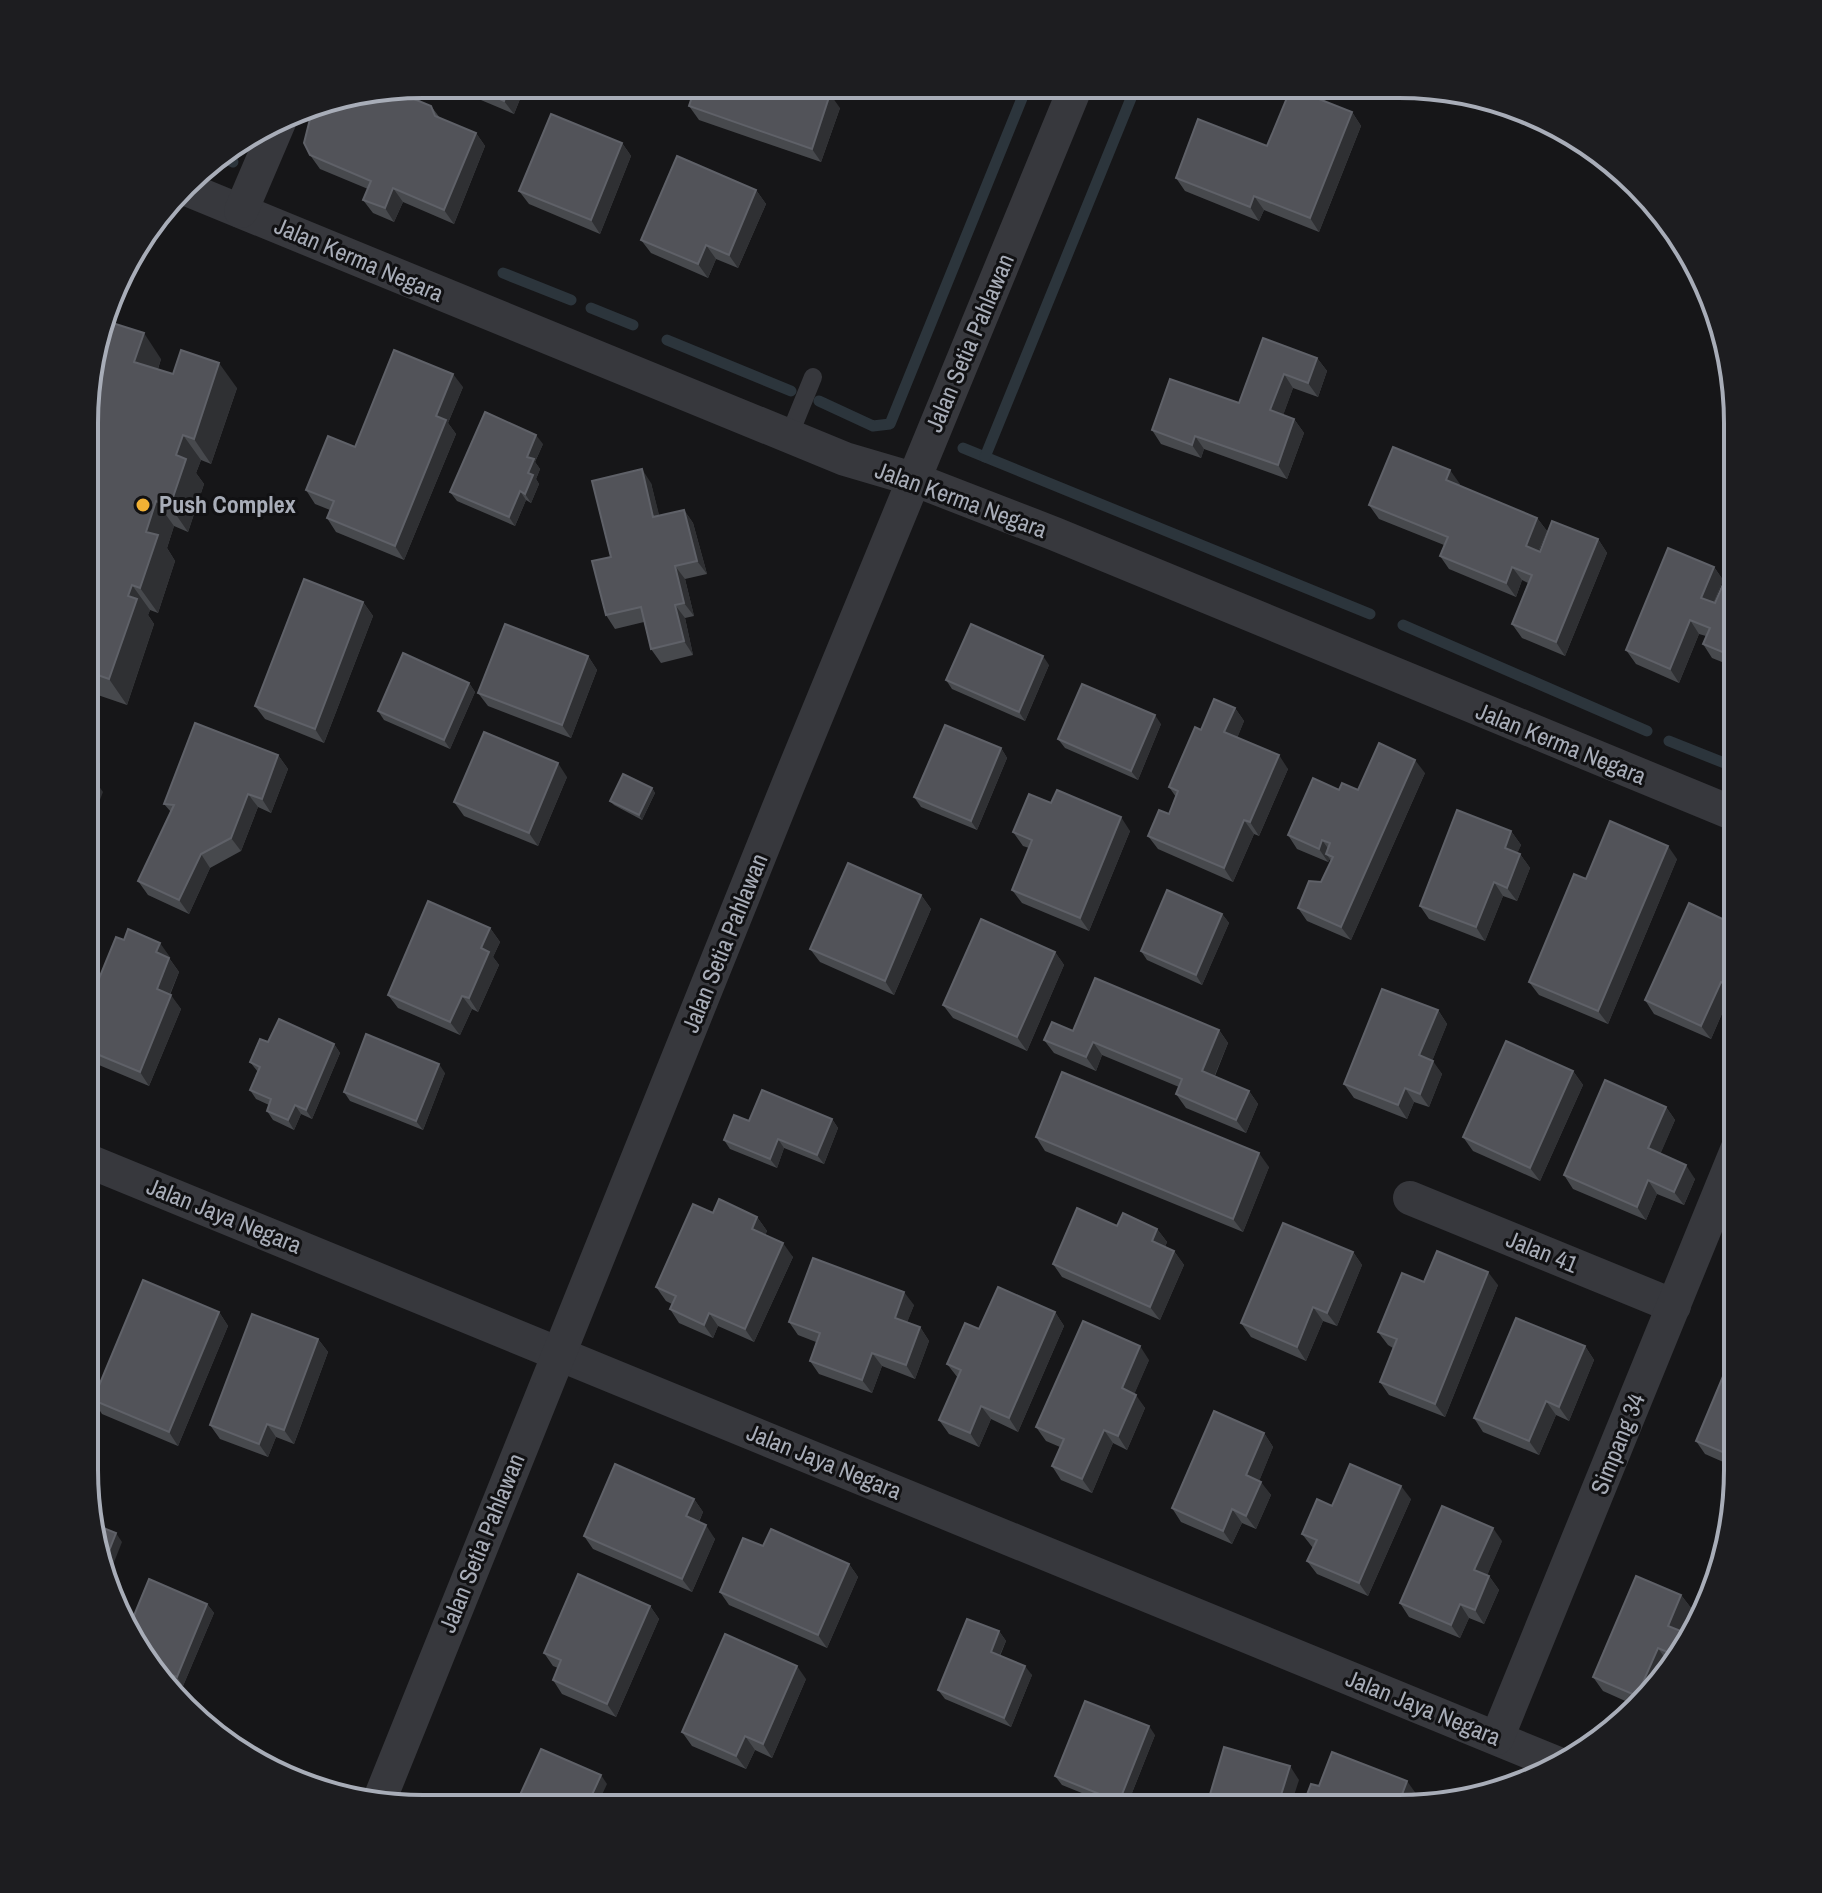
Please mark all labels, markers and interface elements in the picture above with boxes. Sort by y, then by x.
street label: Jalan Kerma Negara [270,209,449,309]
street label: Jalan Setia Pahlawan [917,249,1021,436]
street label: Jalan Kerma Negara [871,453,1052,545]
place label: Push Complex [159,488,296,520]
marker: Push Complex [134,496,152,514]
street label: Jalan Kerma Negara [1472,694,1651,792]
street label: Jalan Setia Pahlawan [674,848,775,1037]
street label: Jalan Jaya Negara [142,1170,306,1261]
street label: Jalan 41 [1502,1222,1583,1280]
street label: Simpang 34 [1582,1388,1652,1499]
street label: Jalan Jaya Negara [742,1416,906,1507]
street label: Jalan Setia Pahlawan [431,1448,532,1637]
street label: Jalan Jaya Negara [1341,1662,1505,1753]

